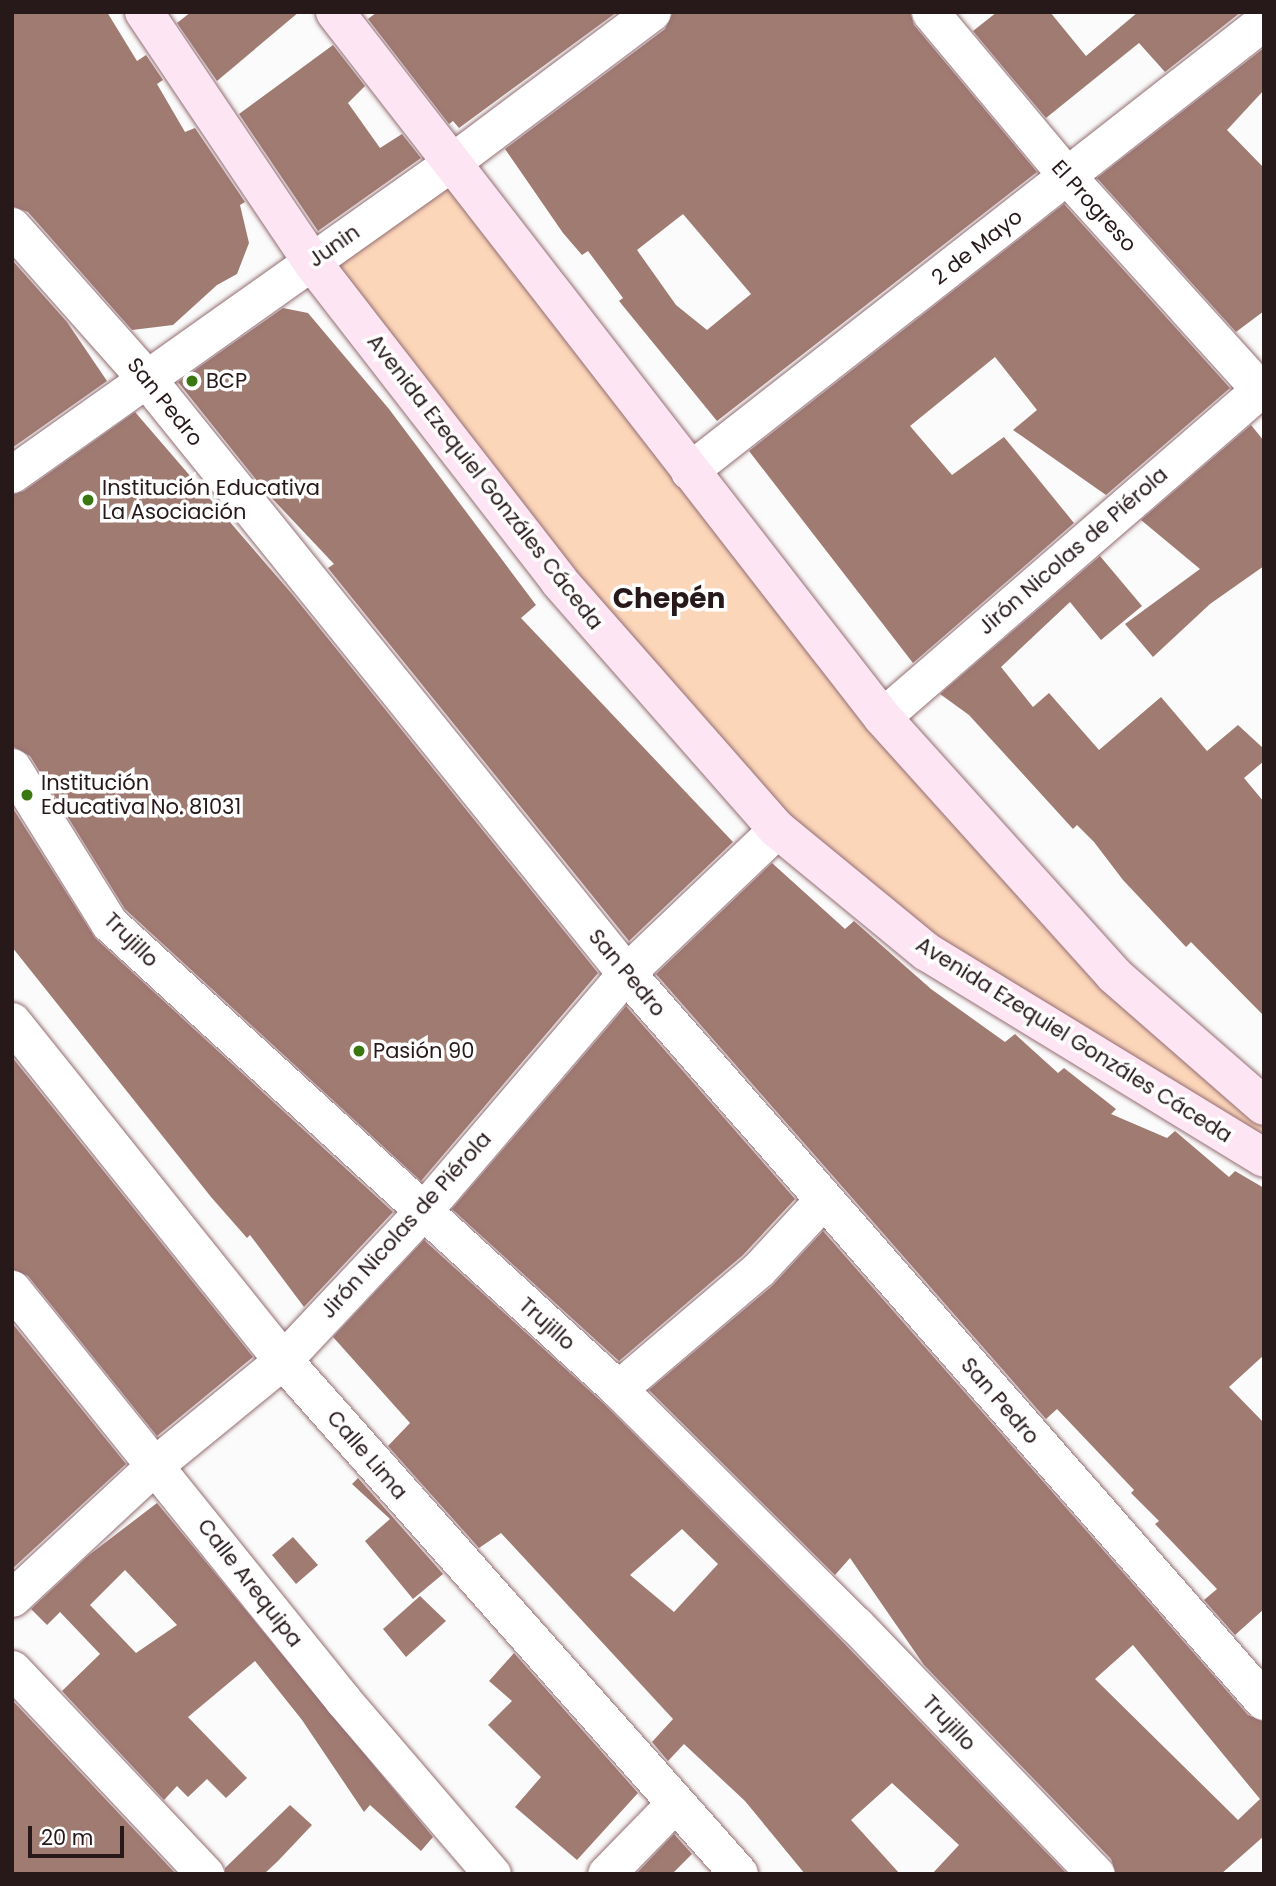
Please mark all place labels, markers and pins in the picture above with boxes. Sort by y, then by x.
place label: BCP [206,368,247,394]
marker: BCP [184,373,200,389]
place label: Institución Educativa La Asociación [102,475,320,525]
marker: Institución Educativa La Asociación [80,492,96,508]
place label: Institución Educativa No. 81031 [41,770,241,820]
marker: Institución Educativa No. 81031 [19,787,35,803]
place label: Pasión 90 [373,1038,474,1064]
marker: Pasión 90 [351,1043,367,1059]

